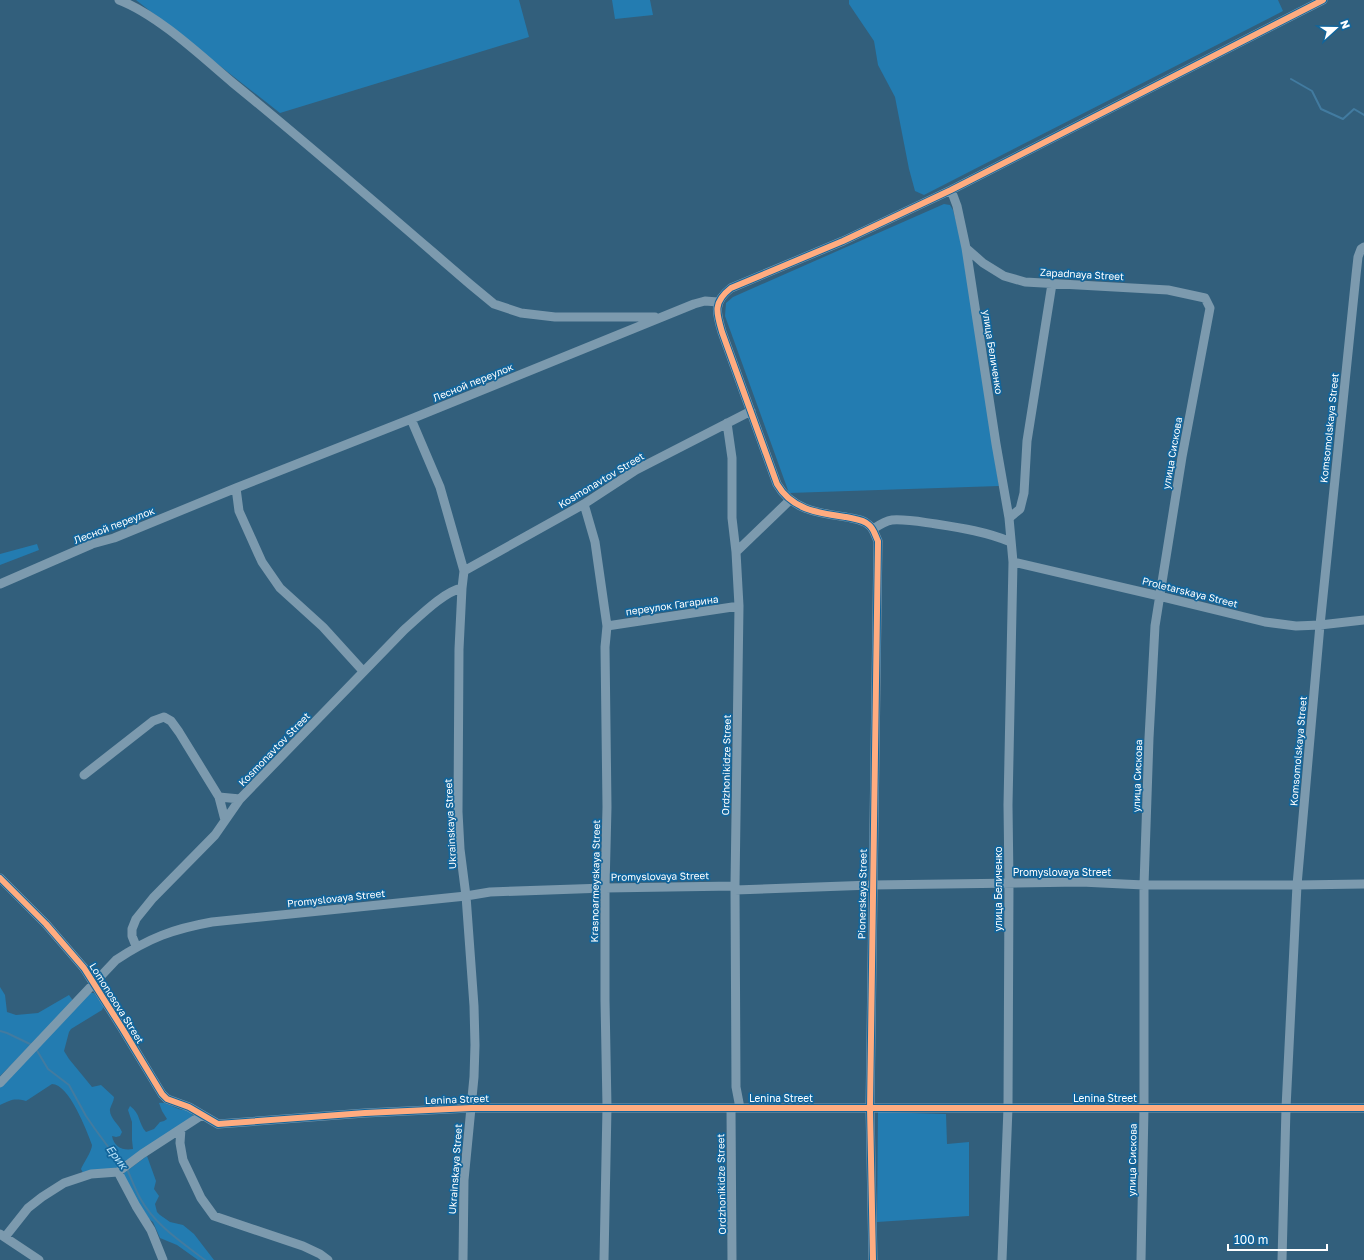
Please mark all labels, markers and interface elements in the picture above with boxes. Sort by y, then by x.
north arrow [1316,8,1356,48]
text: N [1338,18,1353,30]
street label: Zapadnaya Street [1040,266,1124,282]
street label: улица Беличенко [980,309,1006,395]
street label: Лесной переулок [431,360,515,404]
street label: Komsomolskaya Street [1317,373,1341,483]
street label: улица Сискова [1160,416,1184,490]
street label: Kosmonavtov Street [556,450,646,510]
street label: Лесной переулок [72,504,156,546]
street label: Proletarskaya Street [1141,574,1239,610]
street label: переулок Гагарина [625,593,719,617]
street label: Komsomolskaya Street [1287,696,1309,806]
street label: Kosmonavtov Street [236,710,312,788]
street label: Ordzhonikidze Street [719,714,733,816]
street label: улица Сискова [1130,739,1144,813]
street label: Ukrainskaya Street [442,778,458,870]
street label: Krasnoarmeyskaya Street [588,820,602,942]
street label: улица Беличенко [992,846,1004,932]
street label: Pionerskaya Street [855,849,869,939]
street label: Promyslovaya Street [1013,866,1111,878]
street label: Promyslovaya Street [611,869,709,883]
street label: Promyslovaya Street [286,887,386,909]
street label: Lomonosova Street [87,960,147,1046]
street label: Lenina Street [425,1092,489,1106]
street label: Lenina Street [749,1092,813,1104]
street label: Lenina Street [1073,1092,1137,1104]
street label: Ukrainskaya Street [446,1123,464,1215]
street label: улица Сискова [1125,1123,1139,1197]
street label: Ordzhonikidze Street [714,1133,728,1235]
water label: Ерик [103,1142,132,1173]
scale bar [1228,1226,1327,1252]
text: 100 m [1234,1232,1268,1247]

